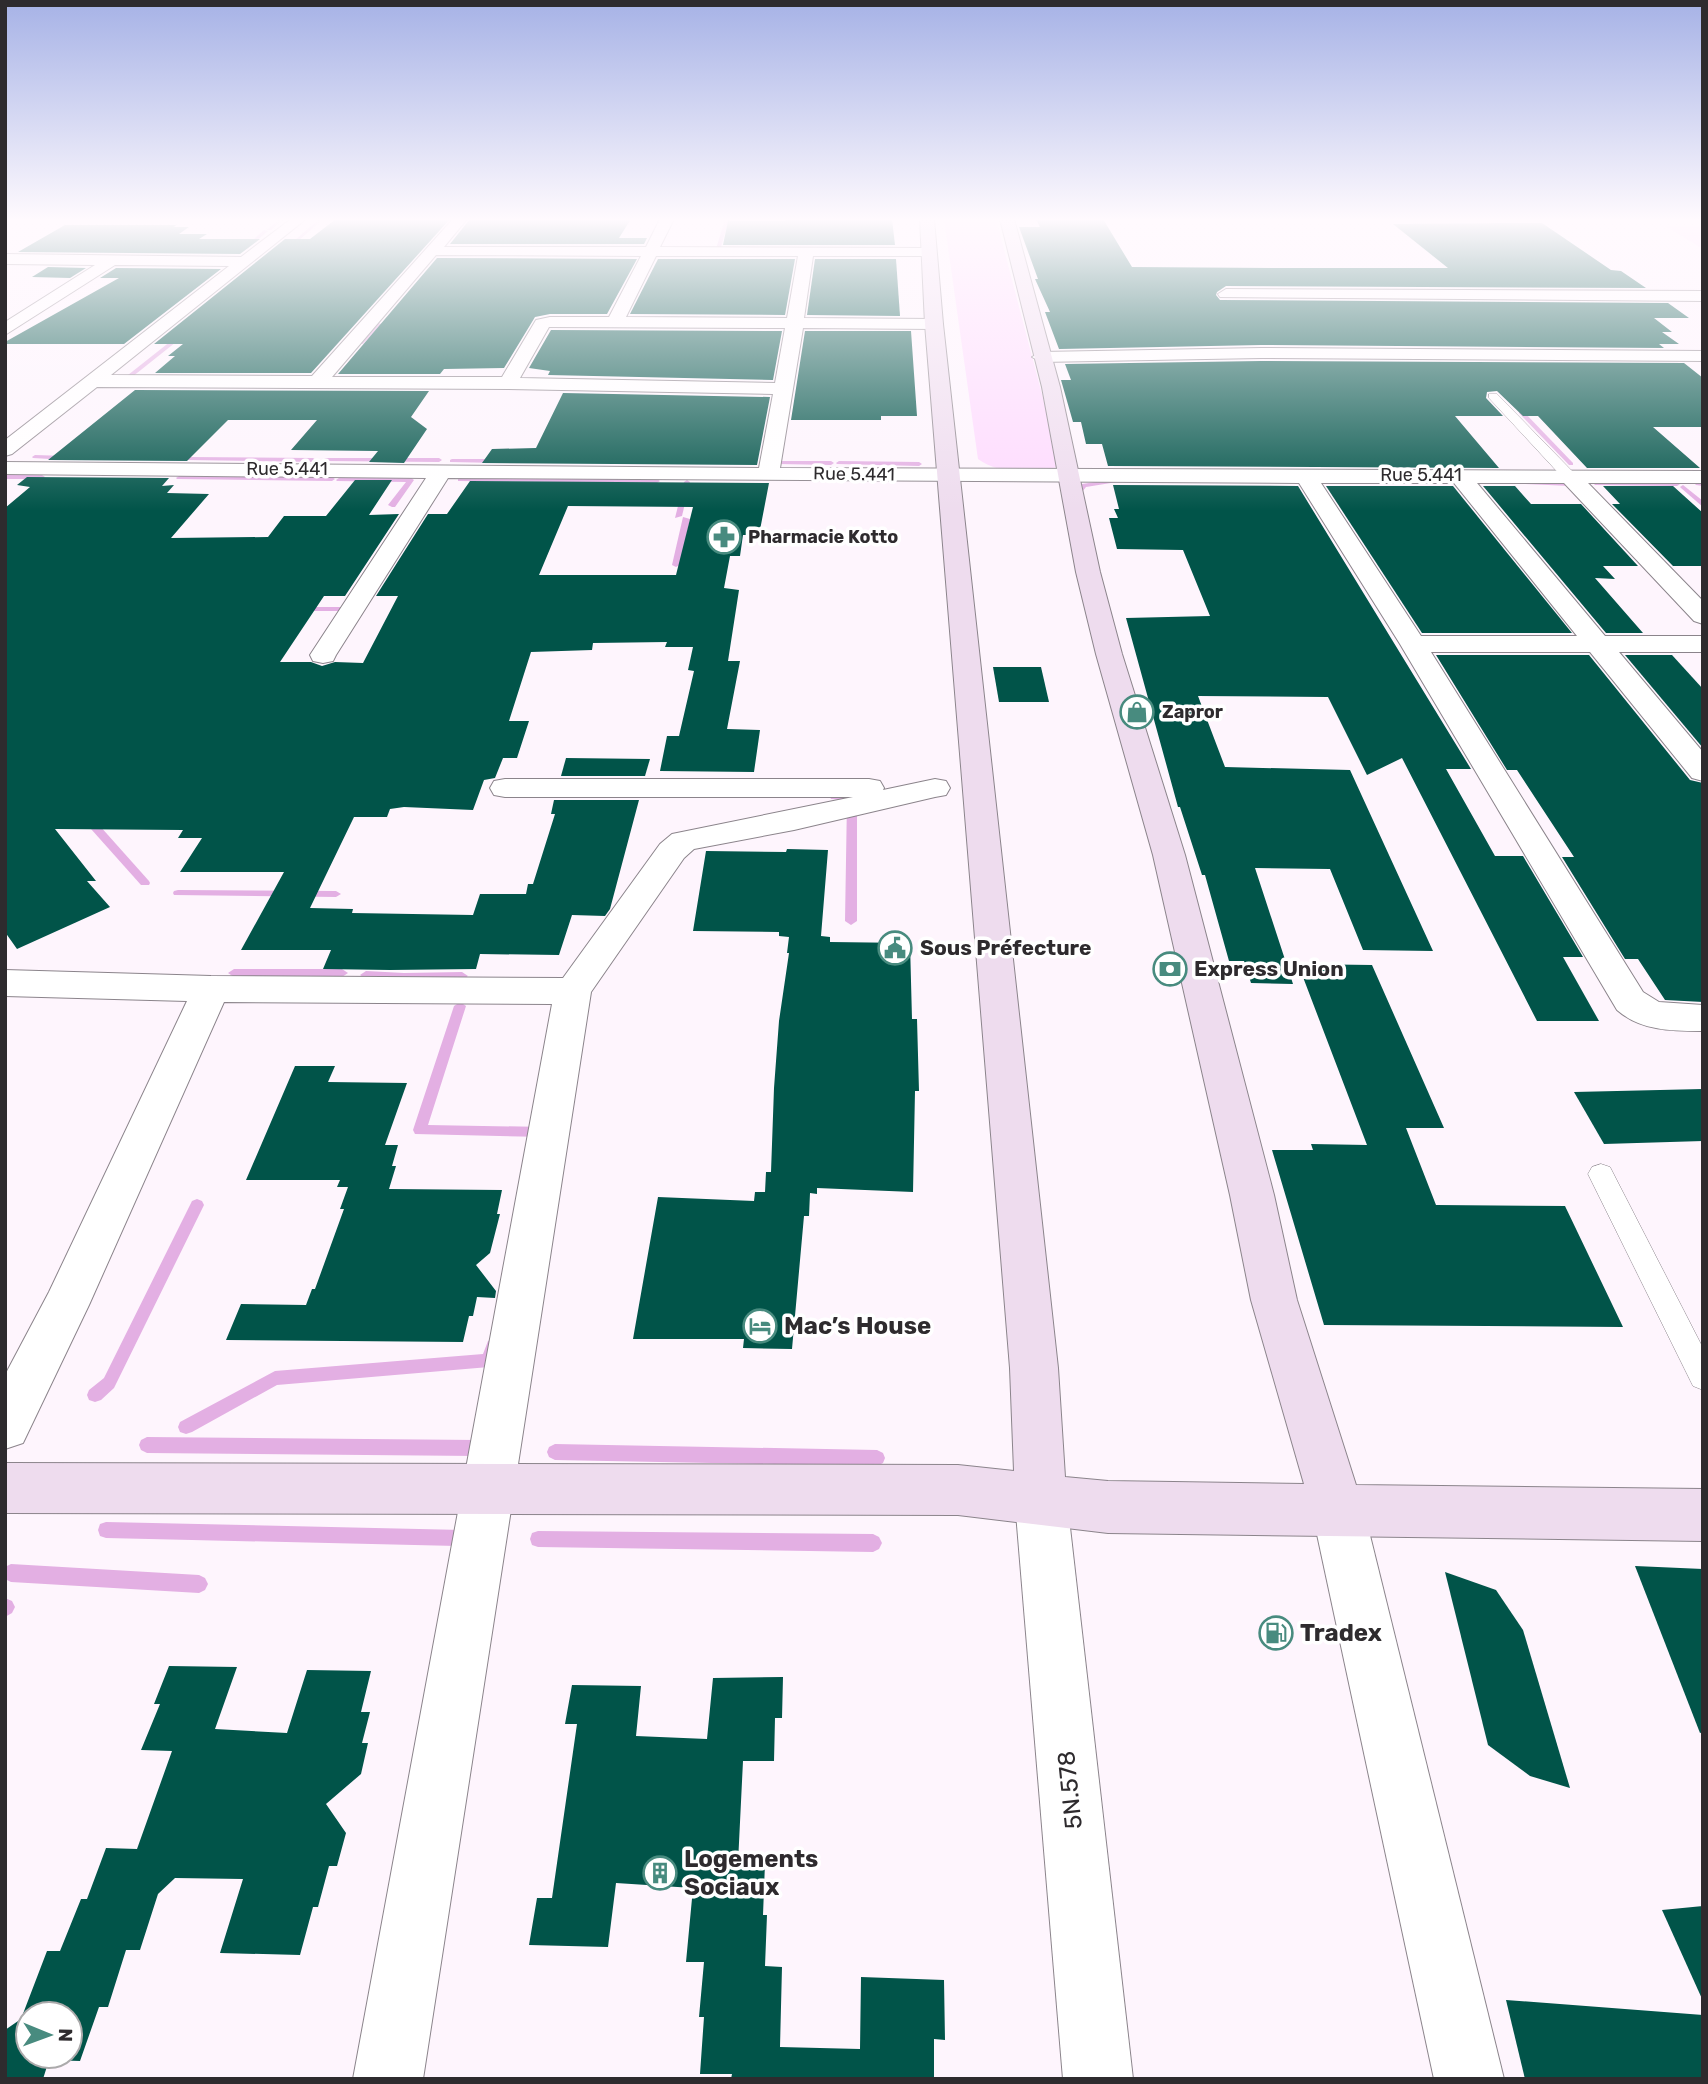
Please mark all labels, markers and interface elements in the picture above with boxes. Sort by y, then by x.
street label: Rue 5.441 [246,458,328,480]
street label: Rue 5.441 [813,462,895,486]
street label: Rue 5.441 [1380,464,1462,486]
pharmacy icon: Pharmacie Kotto [705,518,743,556]
place label: Pharmacie Kotto [748,526,898,548]
shop icon: Zapror [1118,693,1156,731]
place label: Zapror [1162,701,1223,723]
public building icon: Sous Préfecture [876,929,914,967]
place label: Sous Préfecture [920,935,1092,960]
bank icon: Express Union [1151,950,1189,988]
place label: Express Union [1194,956,1344,981]
hotel icon: Mac’s House [741,1307,779,1345]
place label: Mac’s House [784,1312,931,1340]
fuel station icon: Tradex [1257,1614,1295,1652]
place label: Tradex [1300,1619,1382,1647]
street label: 5N.578 [1052,1749,1088,1831]
place label: Logements Sociaux [684,1845,818,1901]
building icon: Logements Sociaux [641,1854,679,1892]
north arrow [14,2000,84,2070]
text: N [54,2028,77,2042]

